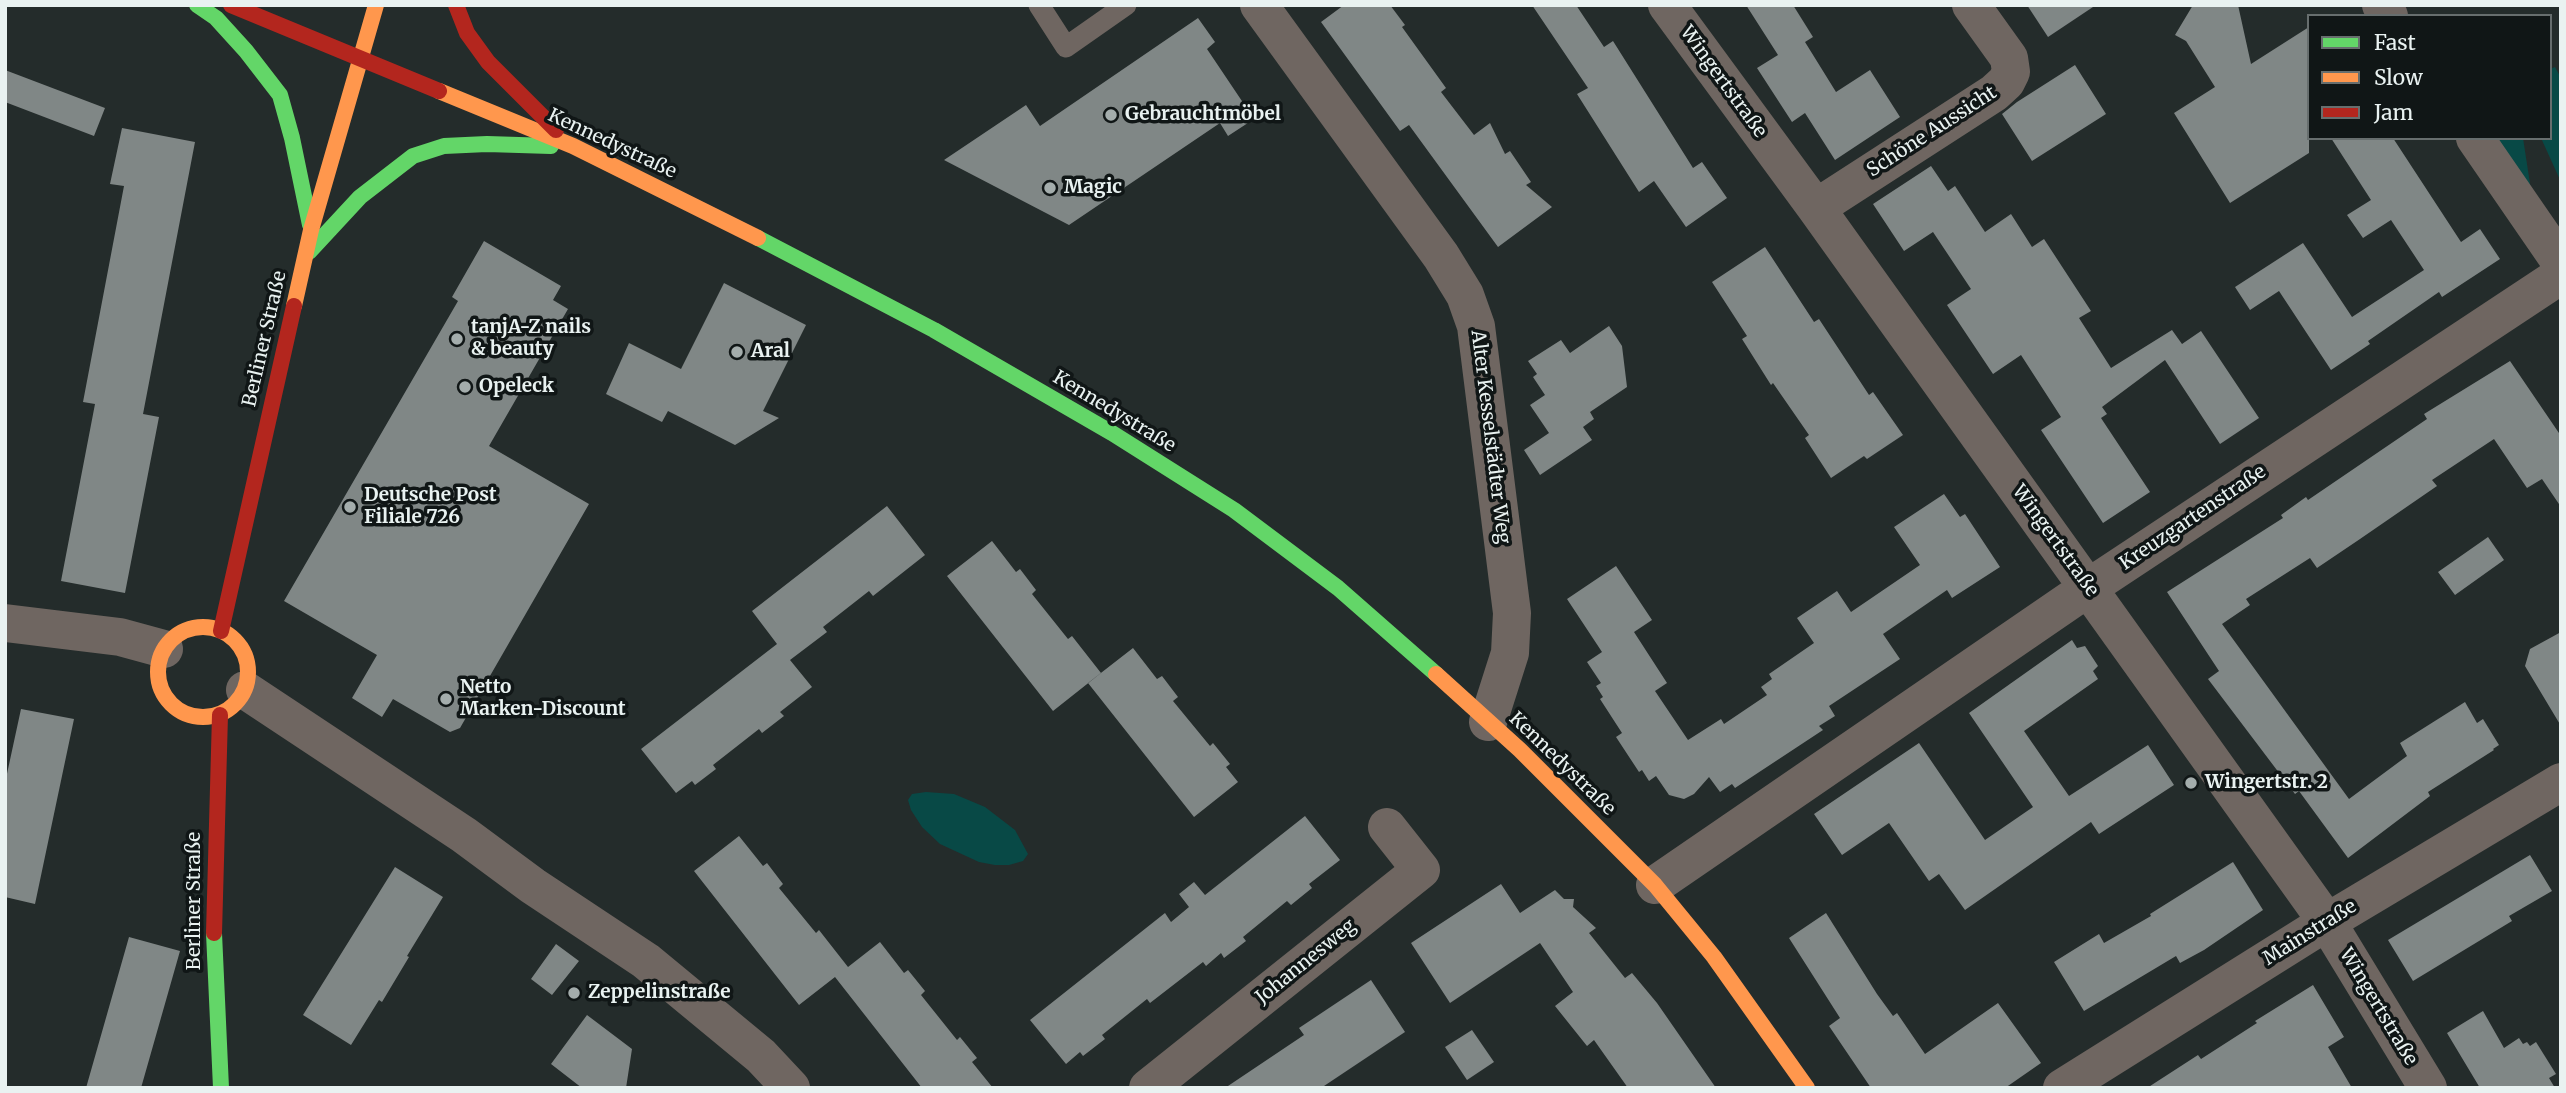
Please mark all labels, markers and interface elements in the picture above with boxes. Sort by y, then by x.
legend [2307,14,2552,140]
street label: Wingertstraße [1675,22,1771,142]
text: Fast [2374,29,2416,56]
text: Slow [2374,64,2423,91]
street label: Schöne Aussicht [1863,82,2001,182]
text: Jam [2374,99,2413,126]
street label: Kennedystraße [544,104,680,184]
place label: Gebrauchtmöbel [1125,104,1281,126]
marker: Gebrauchtmöbel [1103,107,1119,123]
place label: Magic [1064,177,1122,199]
marker: Magic [1042,180,1058,196]
street label: Berliner Straße [238,269,292,409]
place label: tanjA-Z nails & beauty [471,317,591,361]
street label: Alter Kesselstädter Weg [1466,329,1514,545]
marker: tanjA-Z nails & beauty [449,331,465,347]
place label: Aral [751,341,790,363]
marker: Aral [729,344,745,360]
street label: Kennedystraße [1049,366,1179,458]
place label: Opeleck [479,376,554,398]
marker: Opeleck [457,379,473,395]
street label: Kreuzgartenstraße [2116,461,2270,575]
street label: Wingertstraße [2007,481,2103,601]
place label: Deutsche Post Filiale 726 [364,485,497,529]
marker: Deutsche Post Filiale 726 [342,499,358,515]
place label: Netto Marken-Discount [460,677,626,721]
marker: Netto Marken-Discount [438,691,454,707]
street label: Kennedystraße [1504,708,1620,820]
place label: Wingertstr. 2 [2205,772,2328,794]
marker: Wingertstr. 2 [2183,775,2199,791]
street label: Berliner Straße [184,832,206,970]
street label: Mainstraße [2259,895,2361,971]
street label: Johannesweg [1251,915,1361,1009]
street label: Wingertstraße [2334,944,2422,1070]
place label: Zeppelinstraße [588,982,731,1004]
marker: Zeppelinstraße [566,985,582,1001]

